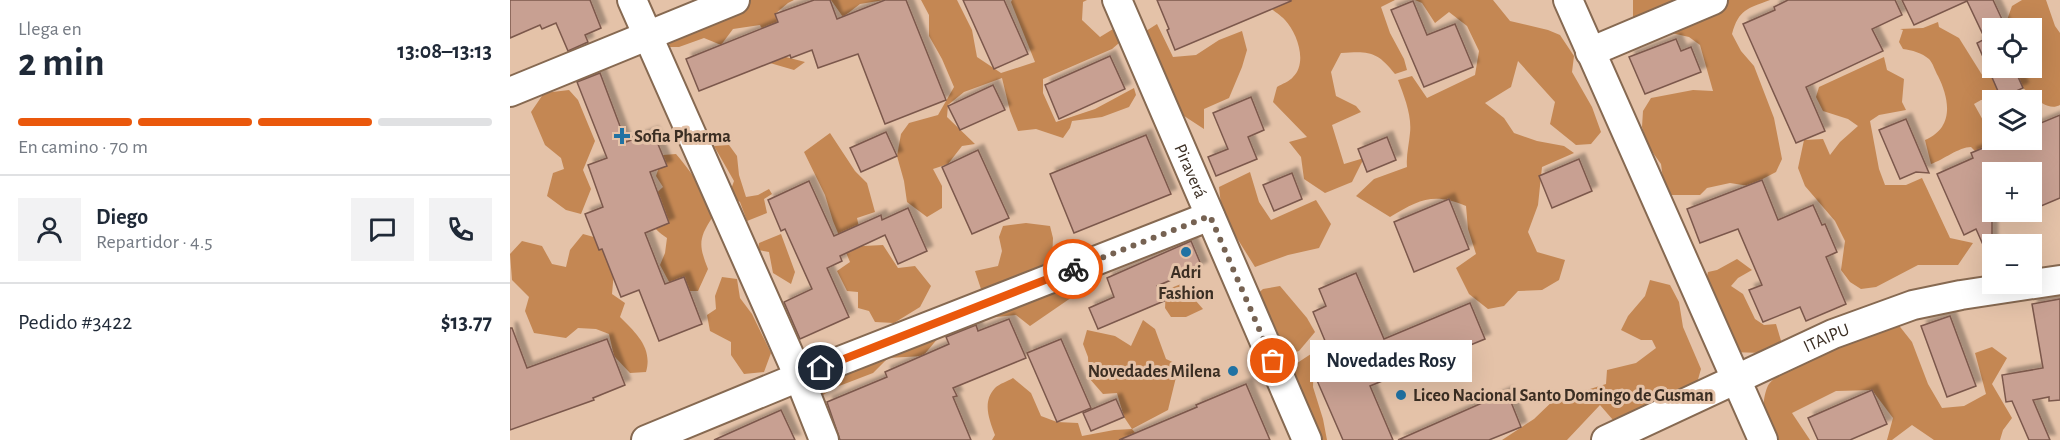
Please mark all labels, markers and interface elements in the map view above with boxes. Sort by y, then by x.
map controls [1982,18,2042,294]
button: locate [1982,18,2042,78]
text: Llega en [18,19,82,39]
text: 13:08–13:13 [397,40,492,62]
text: 2 min [18,44,105,83]
button: layers [1982,90,2042,150]
place label: Sofia Pharma [634,128,731,146]
marker: Sofia Pharma [615,129,629,143]
text: En camino · 70 m [18,137,148,157]
street label: Piraverá [1170,141,1209,201]
button: + [1982,162,2042,222]
button: person [18,198,81,261]
button: chat [351,198,414,261]
button: phone [429,198,492,261]
text: Diego [96,206,148,228]
text: Repartidor · 4.5 [96,232,213,252]
button: − [1982,234,2042,294]
courier [1043,239,1103,299]
marker: Adri Fashion [1179,245,1193,259]
icon: bike [1057,253,1090,286]
place label: Adri Fashion [1158,264,1214,303]
text: Pedido #3422 [18,311,132,333]
text: $13.77 [441,311,492,333]
street label: ITAIPU [1801,321,1852,356]
pin [1247,335,1298,386]
callout: Novedades Rosy [1309,340,1471,382]
pin [795,342,846,393]
icon: bag [1256,344,1289,377]
icon: home [804,351,837,384]
text: Novedades Rosy [1326,351,1456,371]
place label: Novedades Milena [1088,363,1221,381]
marker: Novedades Milena [1226,364,1240,378]
place label: Liceo Nacional Santo Domingo de Gusman [1413,387,1714,405]
marker: Liceo Nacional Santo Domingo de Gusman [1394,388,1408,402]

